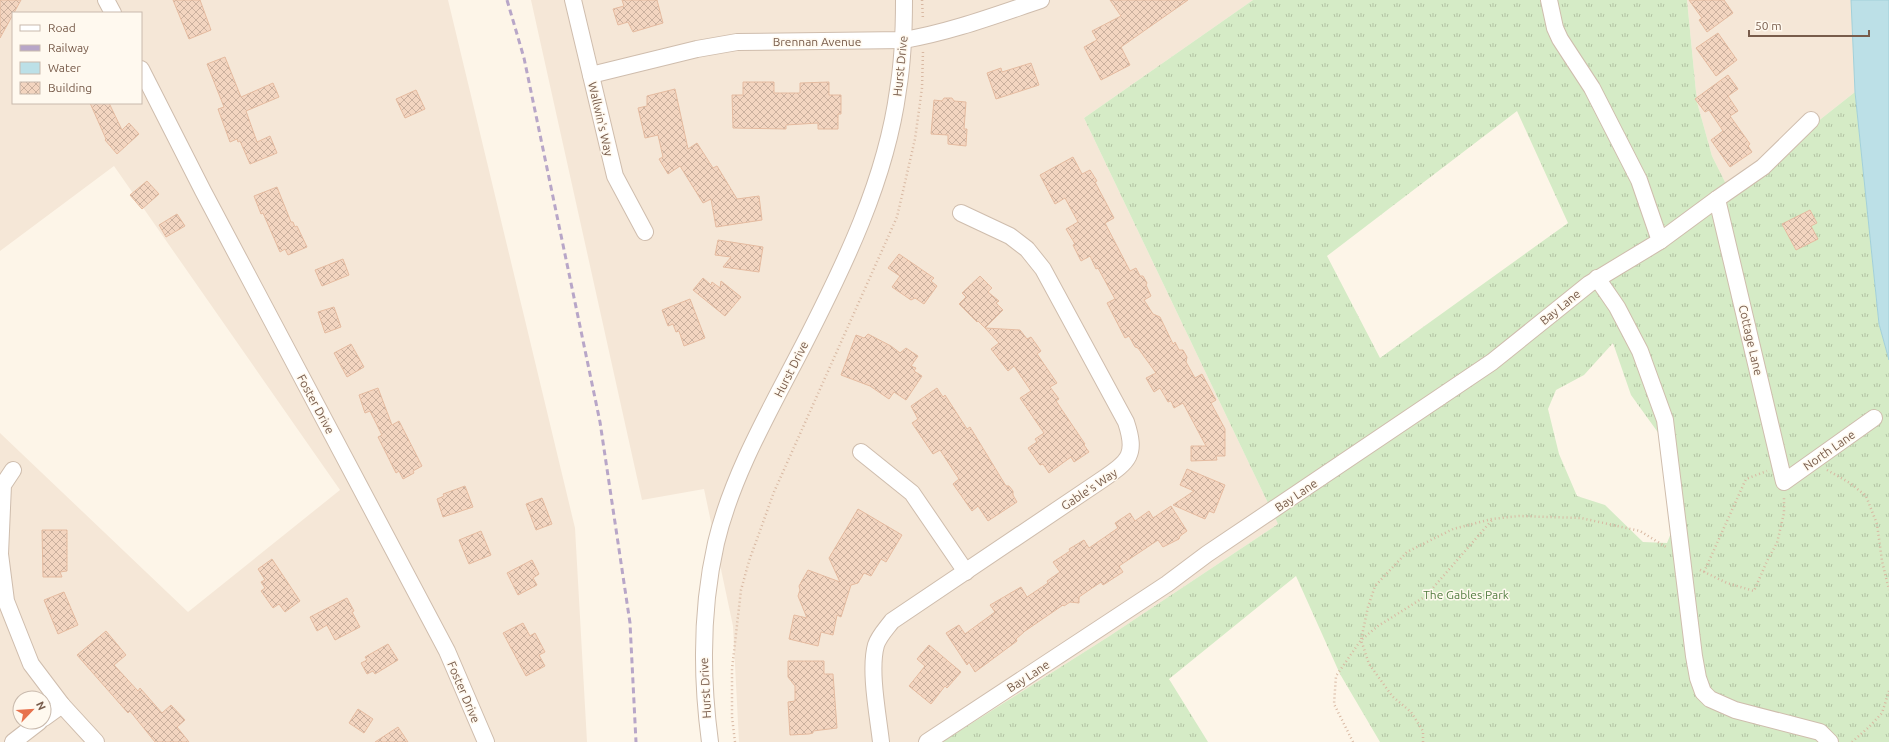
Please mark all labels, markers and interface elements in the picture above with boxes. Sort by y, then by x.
legend [12,12,142,104]
scale bar [1749,12,1869,38]
text: 50 m [1755,19,1782,32]
text: Road [48,21,76,34]
street label: Brennan Avenue [773,35,861,48]
street label: Hurst Drive [890,35,910,97]
text: Railway [48,41,89,54]
text: Water [48,61,81,74]
text: Building [48,81,92,94]
street label: Wallwin's Way [586,81,616,158]
street label: Bay Lane [1537,287,1583,327]
street label: Cottage Lane [1737,303,1765,377]
street label: Hurst Drive [771,339,811,399]
street label: Foster Drive [295,372,337,436]
street label: North Lane [1801,427,1857,473]
street label: Gable's Way [1059,465,1120,512]
street label: Bay Lane [1272,476,1320,514]
park label: The Gables Park [1423,588,1509,601]
street label: Hurst Drive [697,657,713,719]
street label: Bay Lane [1004,657,1052,695]
street label: Foster Drive [445,659,483,725]
north arrow [12,690,52,730]
text: N [34,700,48,712]

